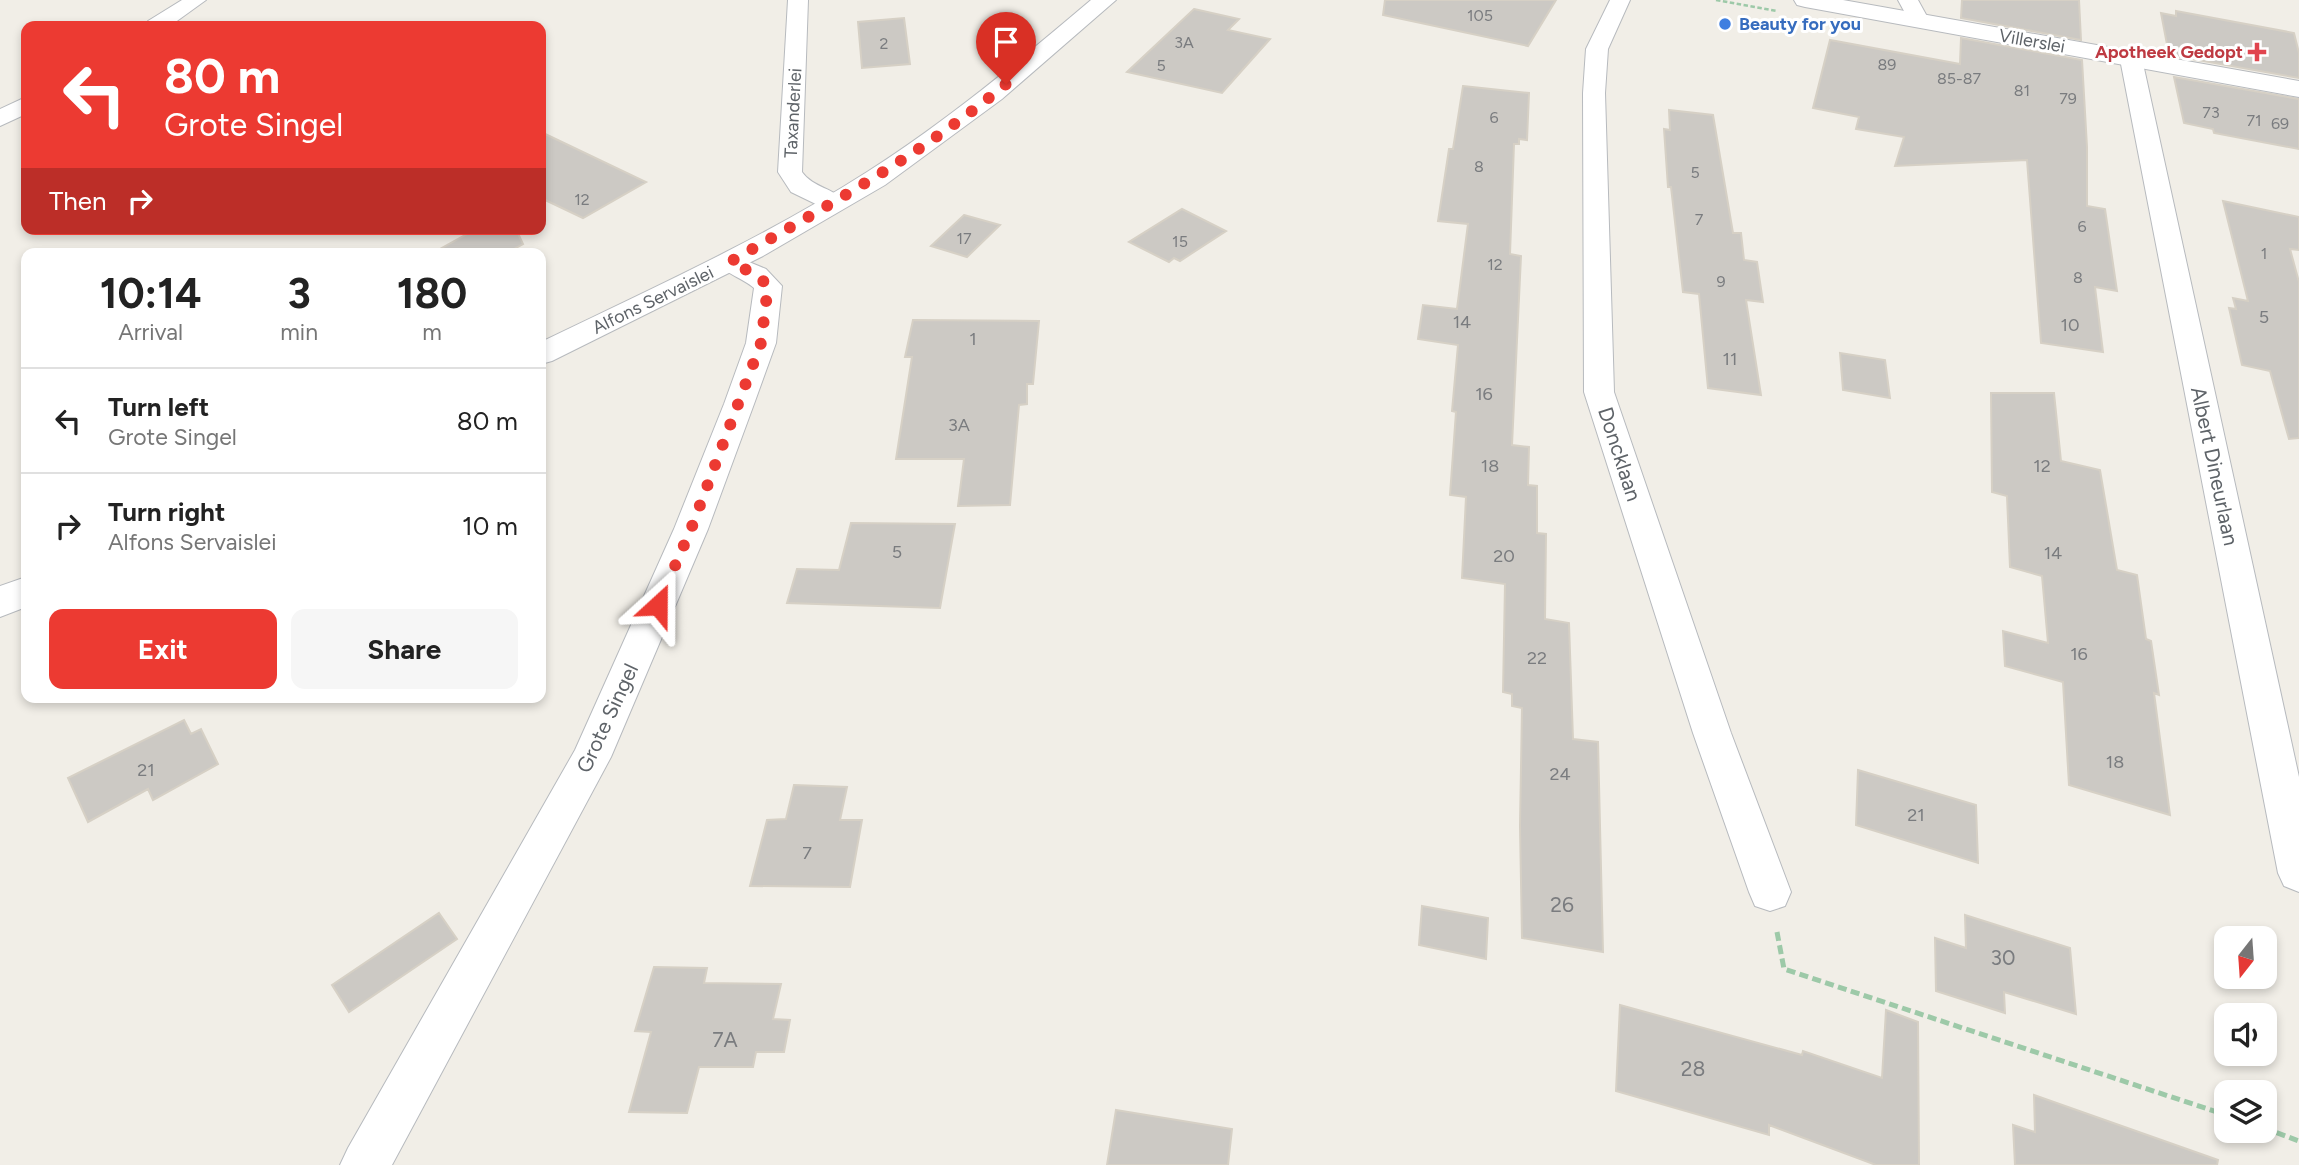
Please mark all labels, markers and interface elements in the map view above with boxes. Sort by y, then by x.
house number: 105 [1467,6,1493,25]
pin [976,12.0,1036,84]
place label: Beauty for you [1739,13,1861,35]
marker: Beauty for you [1717,16,1733,32]
icon: arrive [987,23,1025,61]
street label: Villerslei [1997,24,2067,58]
house number: 3A [1174,33,1194,52]
house number: 2 [880,34,888,53]
place label: Apotheek Gedopt [2095,41,2243,63]
marker: Apotheek Gedopt [2249,44,2265,60]
text: 80 m [164,46,280,105]
icon: left [49,49,140,140]
house number: 89 [1878,55,1896,74]
house number: 5 [1156,56,1166,75]
street label: Taxanderlei [780,67,806,159]
house number: 85-87 [1937,69,1981,88]
house number: 81 [2014,81,2030,100]
house number: 79 [2059,89,2077,108]
house number: 73 [2202,103,2220,122]
text: Grote Singel [164,106,343,144]
house number: 6 [1489,108,1499,127]
house number: 71 [2246,111,2262,130]
house number: 69 [2271,114,2289,133]
house number: 8 [1474,157,1484,176]
house number: 5 [1690,163,1700,182]
icon: right [121,182,159,220]
text: Then [49,185,107,217]
house number: 12 [574,190,590,209]
house number: 7 [1695,210,1704,229]
house number: 6 [2077,217,2087,236]
house number: 17 [956,229,972,248]
house number: 15 [1172,232,1188,251]
house number: 1 [2261,244,2267,263]
house number: 12 [1487,255,1503,274]
street label: Alfons Servaislei [589,261,717,339]
text: 10:14 [100,268,202,319]
text: 3 [287,268,311,319]
text: 180 [397,268,467,319]
house number: 8 [2073,268,2083,287]
house number: 9 [1716,272,1726,291]
house number: 5 [2259,306,2269,328]
house number: 14 [1453,311,1471,333]
house number: 10 [2061,314,2079,336]
text: Arrival [118,318,183,346]
text: min [280,318,318,346]
text: m [422,318,442,346]
house number: 1 [969,328,977,350]
house number: 11 [1723,348,1737,370]
house number: 16 [1475,383,1493,405]
street label: Albert Dineurlaan [2186,384,2244,548]
text: Turn left [108,391,209,423]
icon: left [49,402,87,440]
street label: Doncklaan [1593,404,1647,504]
text: 80 m [457,405,518,437]
house number: 3A [948,414,970,436]
text: Grote Singel [108,423,237,451]
house number: 18 [1481,455,1499,477]
house number: 12 [2033,455,2051,477]
text: Turn right [108,496,225,528]
icon: right [49,507,87,545]
text: 10 m [462,510,518,542]
text: Alfons Servaislei [108,528,277,556]
house number: 5 [892,541,902,563]
house number: 14 [2044,542,2062,564]
house number: 20 [1493,545,1515,567]
position arrow [621,568,695,642]
button: Exit [49,609,277,689]
button: Share [291,609,518,689]
house number: 16 [2070,643,2088,665]
house number: 22 [1527,647,1547,669]
street label: Grote Singel [571,659,643,777]
house number: 18 [2106,751,2124,773]
house number: 21 [137,759,155,781]
house number: 24 [1549,763,1571,785]
house number: 21 [1907,804,1925,826]
house number: 7 [802,842,812,864]
house number: 26 [1550,892,1574,917]
north arrow [2214,926,2277,989]
map controls [2214,926,2277,1143]
house number: 30 [1991,945,2015,970]
button: sound [2214,1003,2277,1066]
house number: 7A [712,1027,738,1052]
house number: 28 [1681,1056,1705,1081]
button: layers [2214,1080,2277,1143]

